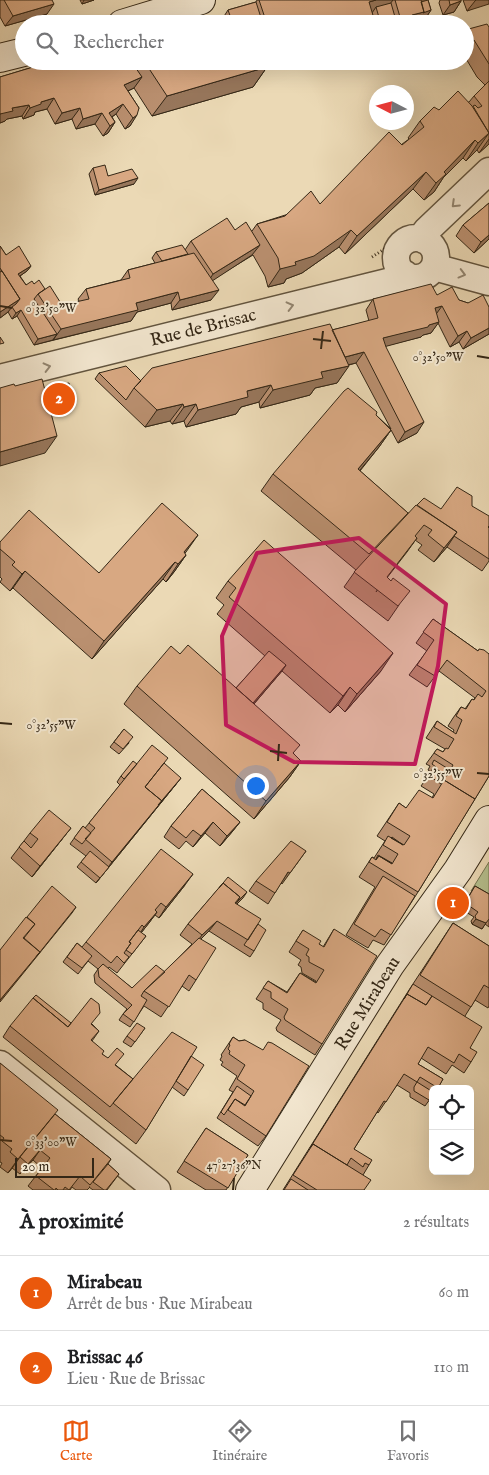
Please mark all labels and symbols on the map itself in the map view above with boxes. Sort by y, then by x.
north arrow [369,85,414,130]
one-way arrow [451,198,460,207]
one-way arrow [457,268,465,278]
text: 0°32'50"W [26,301,77,316]
one-way arrow [285,301,294,312]
street label: Rue de Brissac [148,304,259,353]
text: 0°32'50"W [413,350,464,365]
one-way arrow [43,362,51,372]
pin: 2 [43,380,75,418]
text: 0°32'55"W [26,718,76,733]
text: 0°32'55"W [413,767,463,782]
your location [243,773,269,799]
pin: 1 [437,884,469,922]
street label: Rue Mirabeau [330,953,406,1055]
text: 0°33'00"W [25,1135,77,1150]
scale bar [15,1155,94,1178]
text: 47°27'36"N [206,1158,262,1173]

